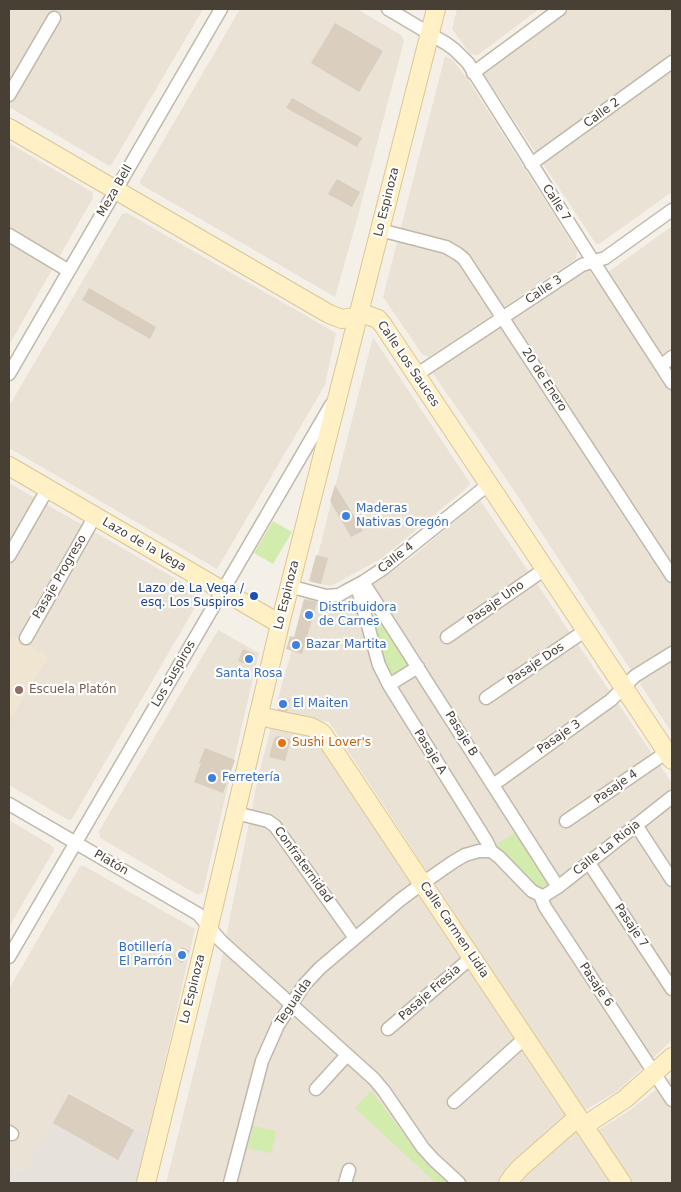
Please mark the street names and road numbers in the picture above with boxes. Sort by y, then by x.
street label: Calle 2 [581,95,623,131]
street label: Meza Bell [94,163,136,219]
street label: Lo Espinoza [371,166,403,238]
street label: Calle 7 [539,182,573,224]
street label: Calle 3 [523,273,565,307]
street label: Calle Los Sauces [374,318,442,410]
street label: 20 de Enero [518,346,570,414]
street label: Lazo de la Vega [100,515,188,575]
street label: Pasaje Progreso [30,532,90,622]
street label: Calle 4 [375,540,417,576]
street label: Lo Espinoza [271,559,303,631]
street label: Pasaje Uno [465,578,527,628]
street label: Los Suspiros [149,638,199,710]
street label: Pasaje Dos [505,640,567,688]
street label: Pasaje B [442,709,480,759]
street label: Pasaje 3 [534,717,584,757]
street label: Pasaje A [411,727,449,777]
street label: Pasaje 4 [591,767,641,807]
street label: Calle La Rioja [571,817,643,879]
street label: Confraternidad [271,824,335,906]
street label: Platón [91,847,131,879]
street label: Calle Carmen Lidia [416,879,492,981]
street label: Pasaje 7 [611,901,651,951]
street label: Lo Espinoza [177,953,209,1025]
street label: Pasaje 6 [576,960,616,1010]
street label: Pasaje Fresia [396,962,464,1024]
street label: Tegualda [273,976,315,1028]

